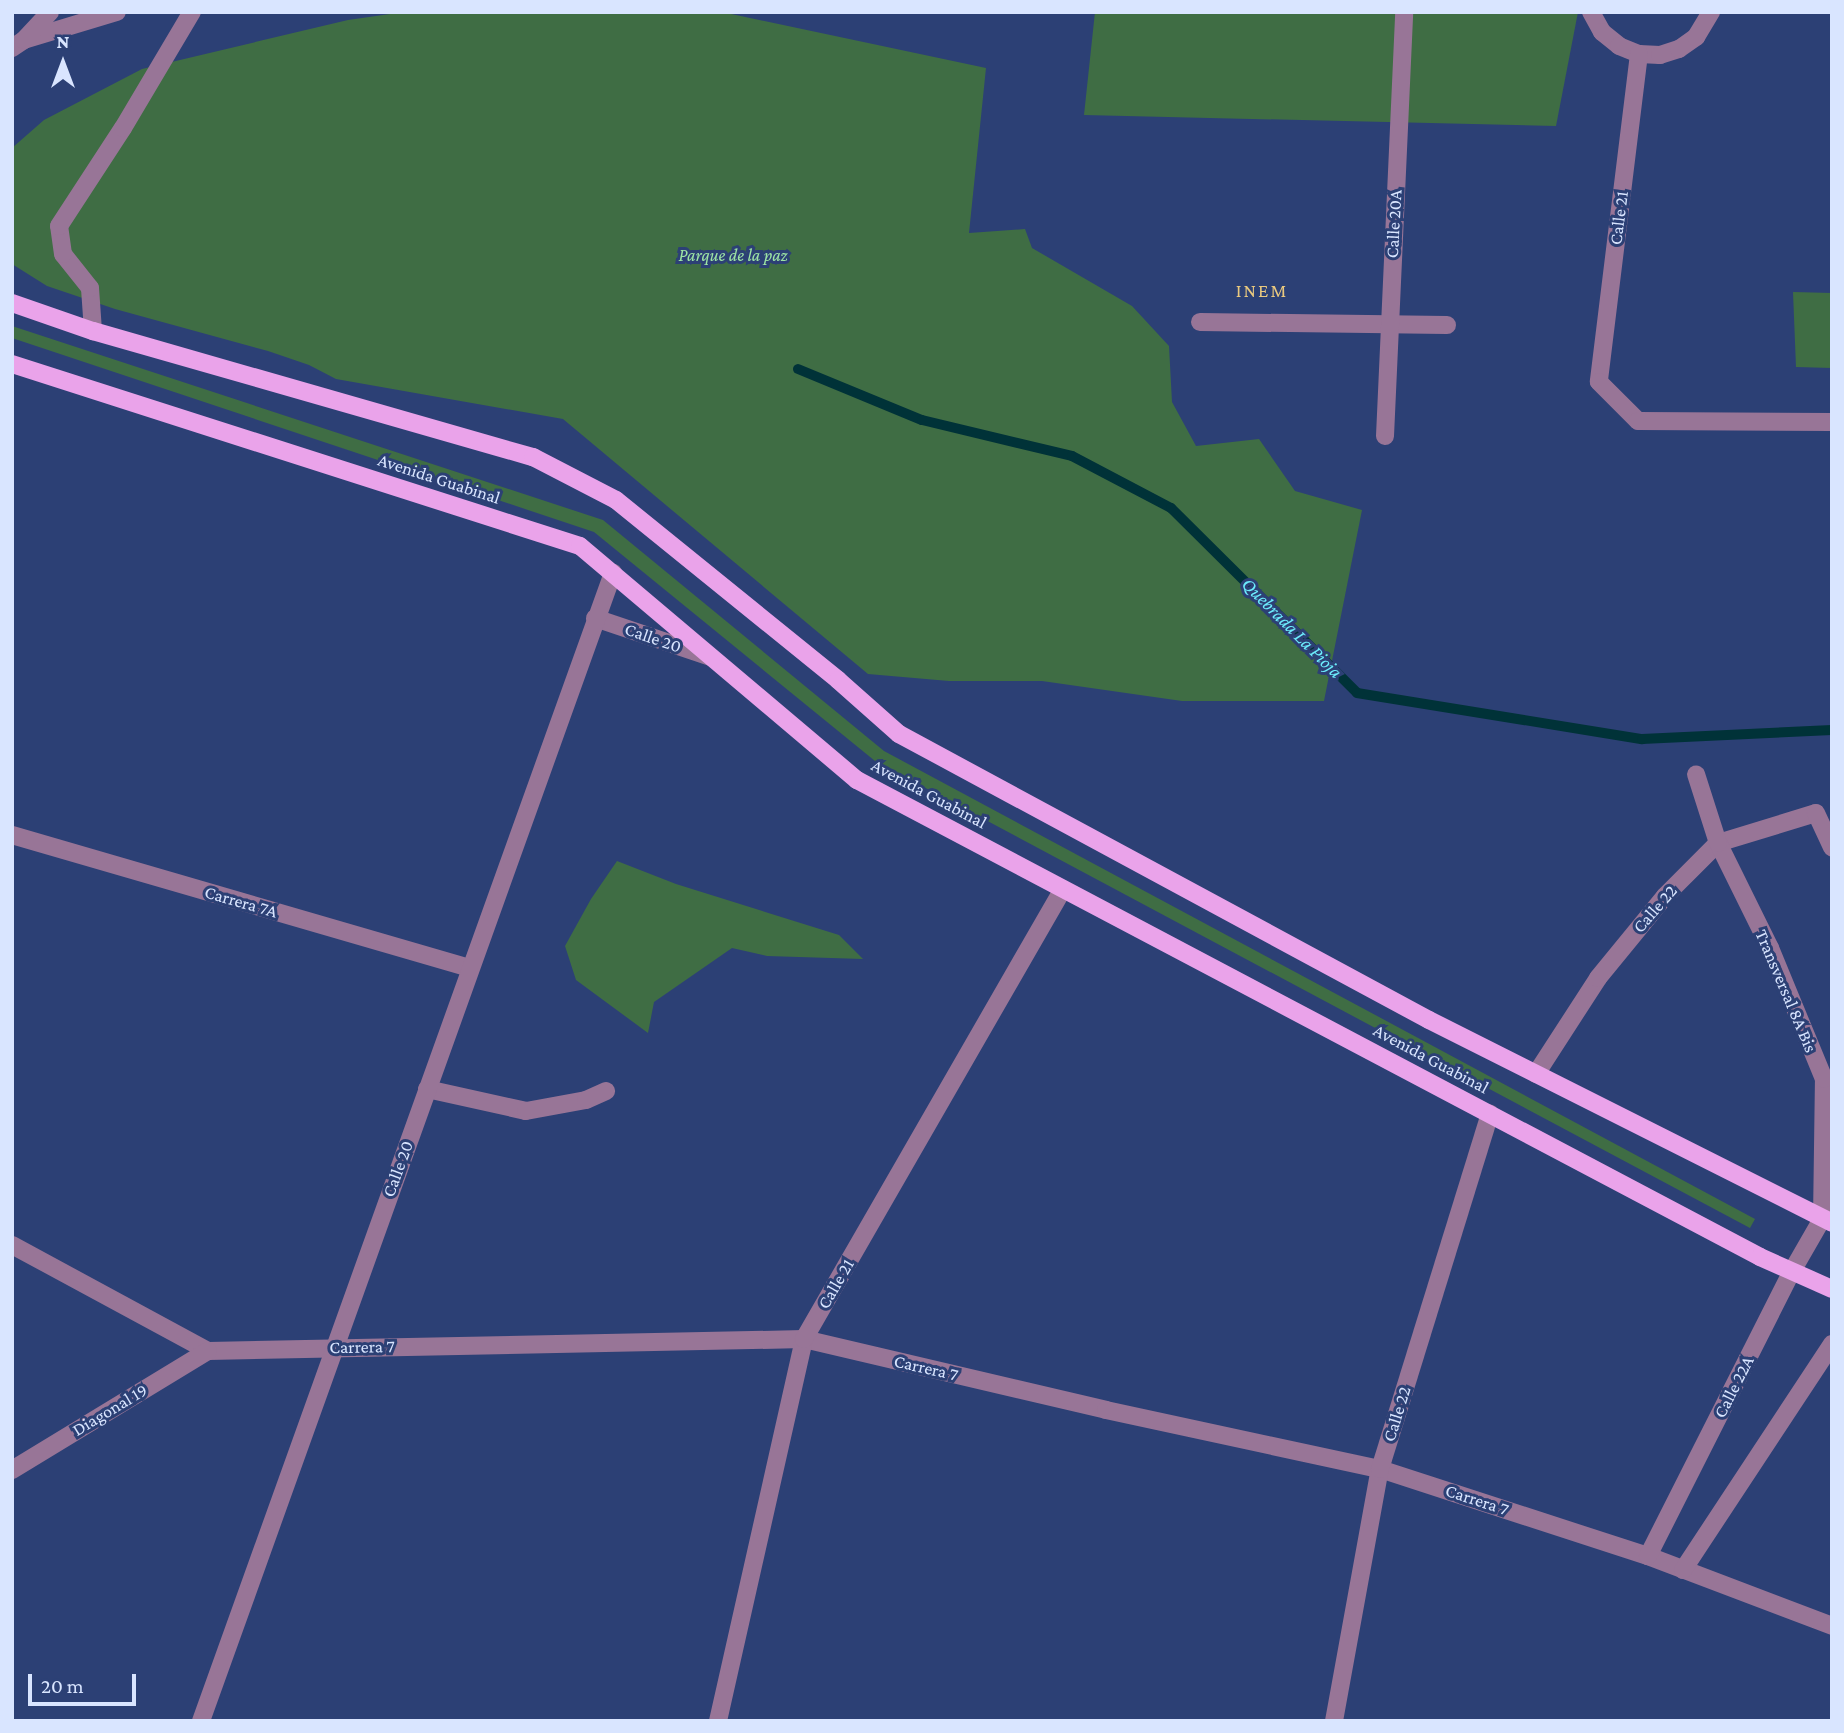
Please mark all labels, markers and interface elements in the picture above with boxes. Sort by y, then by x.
north arrow [28,28,98,98]
text: N [57,31,69,52]
street label: Calle 20A [1381,189,1407,259]
street label: Calle 21 [1605,190,1633,246]
park label: Parque de la paz [678,244,788,266]
district label: INEM [1236,280,1288,302]
street label: Avenida Guabinal [375,449,503,509]
water label: Quebrada La Pioja [1237,573,1347,683]
street label: Calle 20 [622,618,684,658]
street label: Avenida Guabinal [868,755,990,833]
street label: Carrera 7A [202,881,280,923]
street label: Calle 22 [1628,881,1682,937]
street label: Transversal 8A Bis [1750,926,1822,1056]
street label: Avenida Guabinal [1370,1020,1492,1098]
street label: Calle 20 [378,1138,418,1200]
street label: Calle 21 [813,1255,859,1313]
street label: Carrera 7 [329,1336,395,1358]
street label: Carrera 7 [892,1350,960,1386]
street label: Calle 22A [1709,1352,1759,1422]
street label: Diagonal 19 [69,1379,151,1441]
street label: Calle 22 [1378,1384,1416,1444]
street label: Carrera 7 [1443,1480,1511,1520]
scale bar [32,1660,140,1704]
text: 20 m [41,1674,84,1698]

